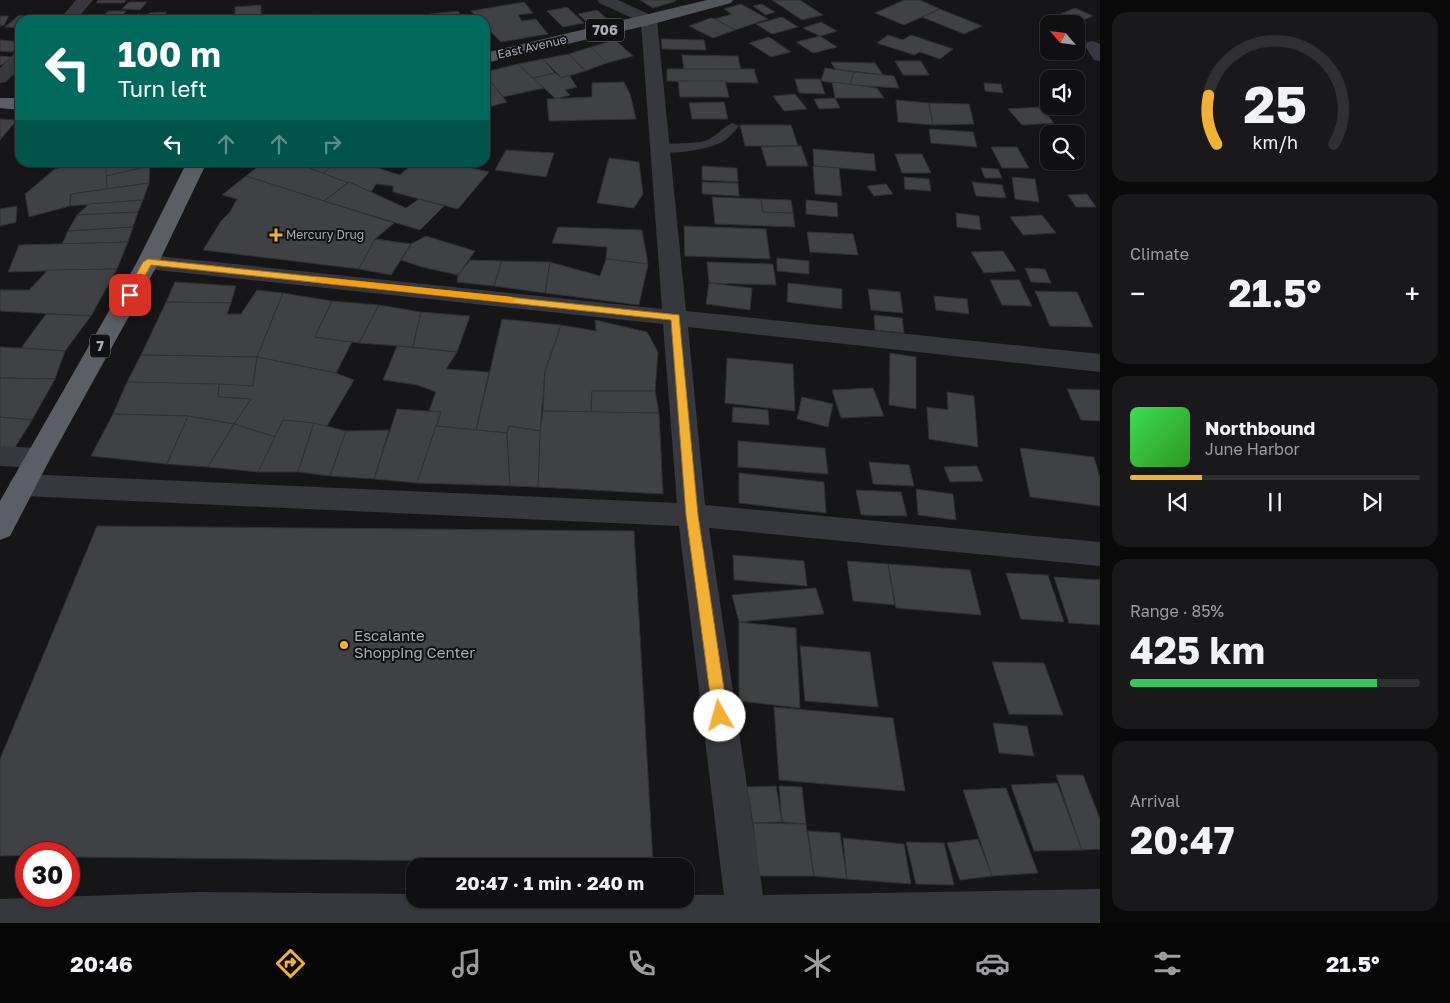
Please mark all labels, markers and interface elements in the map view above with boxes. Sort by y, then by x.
north arrow [1040,15,1085,60]
map controls [1040,15,1085,170]
road number: 706 [586,18,624,42]
street label: East Avenue [496,31,568,62]
text: 100 m [118,33,221,75]
icon: left [35,35,100,100]
button: sound [1040,70,1085,115]
text: 25 [1243,72,1307,134]
text: Turn left [118,75,207,102]
button: search [1040,125,1085,170]
icon: left [159,130,187,158]
icon: ahead [212,130,240,158]
icon: ahead [265,130,293,158]
icon: right [318,130,346,158]
text: km/h [1252,131,1298,153]
place label: Mercury Drug [286,227,364,242]
marker: Mercury Drug [270,229,282,241]
text: Climate [1130,244,1189,264]
text: 21.5° [1229,270,1321,315]
pin [109,274,151,316]
text: − [1130,277,1145,310]
text: + [1405,277,1420,310]
icon: arrive [116,281,144,309]
road number: 7 [90,334,110,358]
text: Northbound [1205,416,1315,439]
text: June Harbor [1205,439,1300,459]
icon: previous [1164,488,1192,516]
icon: pause [1261,488,1289,516]
icon: next [1358,488,1386,516]
text: Range · 85% [1130,601,1224,621]
place label: Escalante Shopping Center [354,626,475,661]
text: 425 km [1130,627,1265,672]
marker: Escalante Shopping Center [338,639,350,651]
position arrow [693,689,745,741]
text: Arrival [1130,791,1180,811]
text: 20:47 [1130,817,1235,862]
speed limit sign: 30 [15,842,80,907]
text: 20:47 · 1 min · 240 m [456,871,644,894]
icon: directions [273,946,308,981]
icon: music [449,946,484,981]
icon: phone [624,946,659,981]
icon: climate [800,946,835,981]
icon: car [975,946,1010,981]
icon: filters [1150,946,1185,981]
text: 20:46 [70,950,133,977]
text: 21.5° [1326,950,1380,977]

